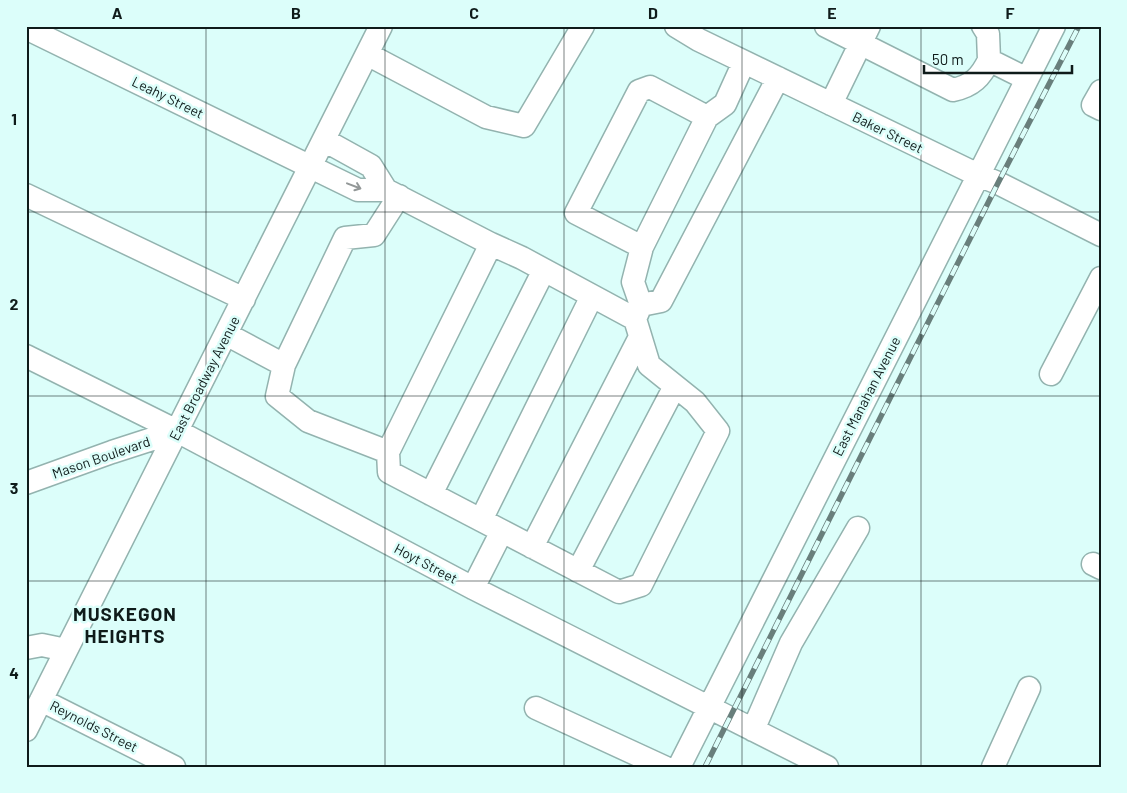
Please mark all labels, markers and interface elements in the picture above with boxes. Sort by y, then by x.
text: A [112,3,123,22]
text: B [291,3,301,22]
text: C [469,3,479,22]
text: D [648,3,658,22]
text: E [827,3,837,22]
text: F [1006,3,1015,22]
scale bar [924,42,1072,74]
text: 50 m [932,50,964,68]
street label: Leahy Street [129,72,207,122]
street label: Baker Street [850,108,926,156]
text: 1 [11,109,17,128]
one-way arrow [346,182,361,192]
text: 2 [10,294,19,313]
street label: East Broadway Avenue [165,313,243,443]
street label: East Manahan Avenue [829,333,903,459]
street label: Mason Boulevard [50,432,152,482]
text: 3 [10,478,18,497]
street label: Hoyt Street [392,539,460,587]
district label: MUSKEGON HEIGHTS [73,602,177,647]
text: 4 [9,663,19,682]
street label: Reynolds Street [47,697,141,755]

